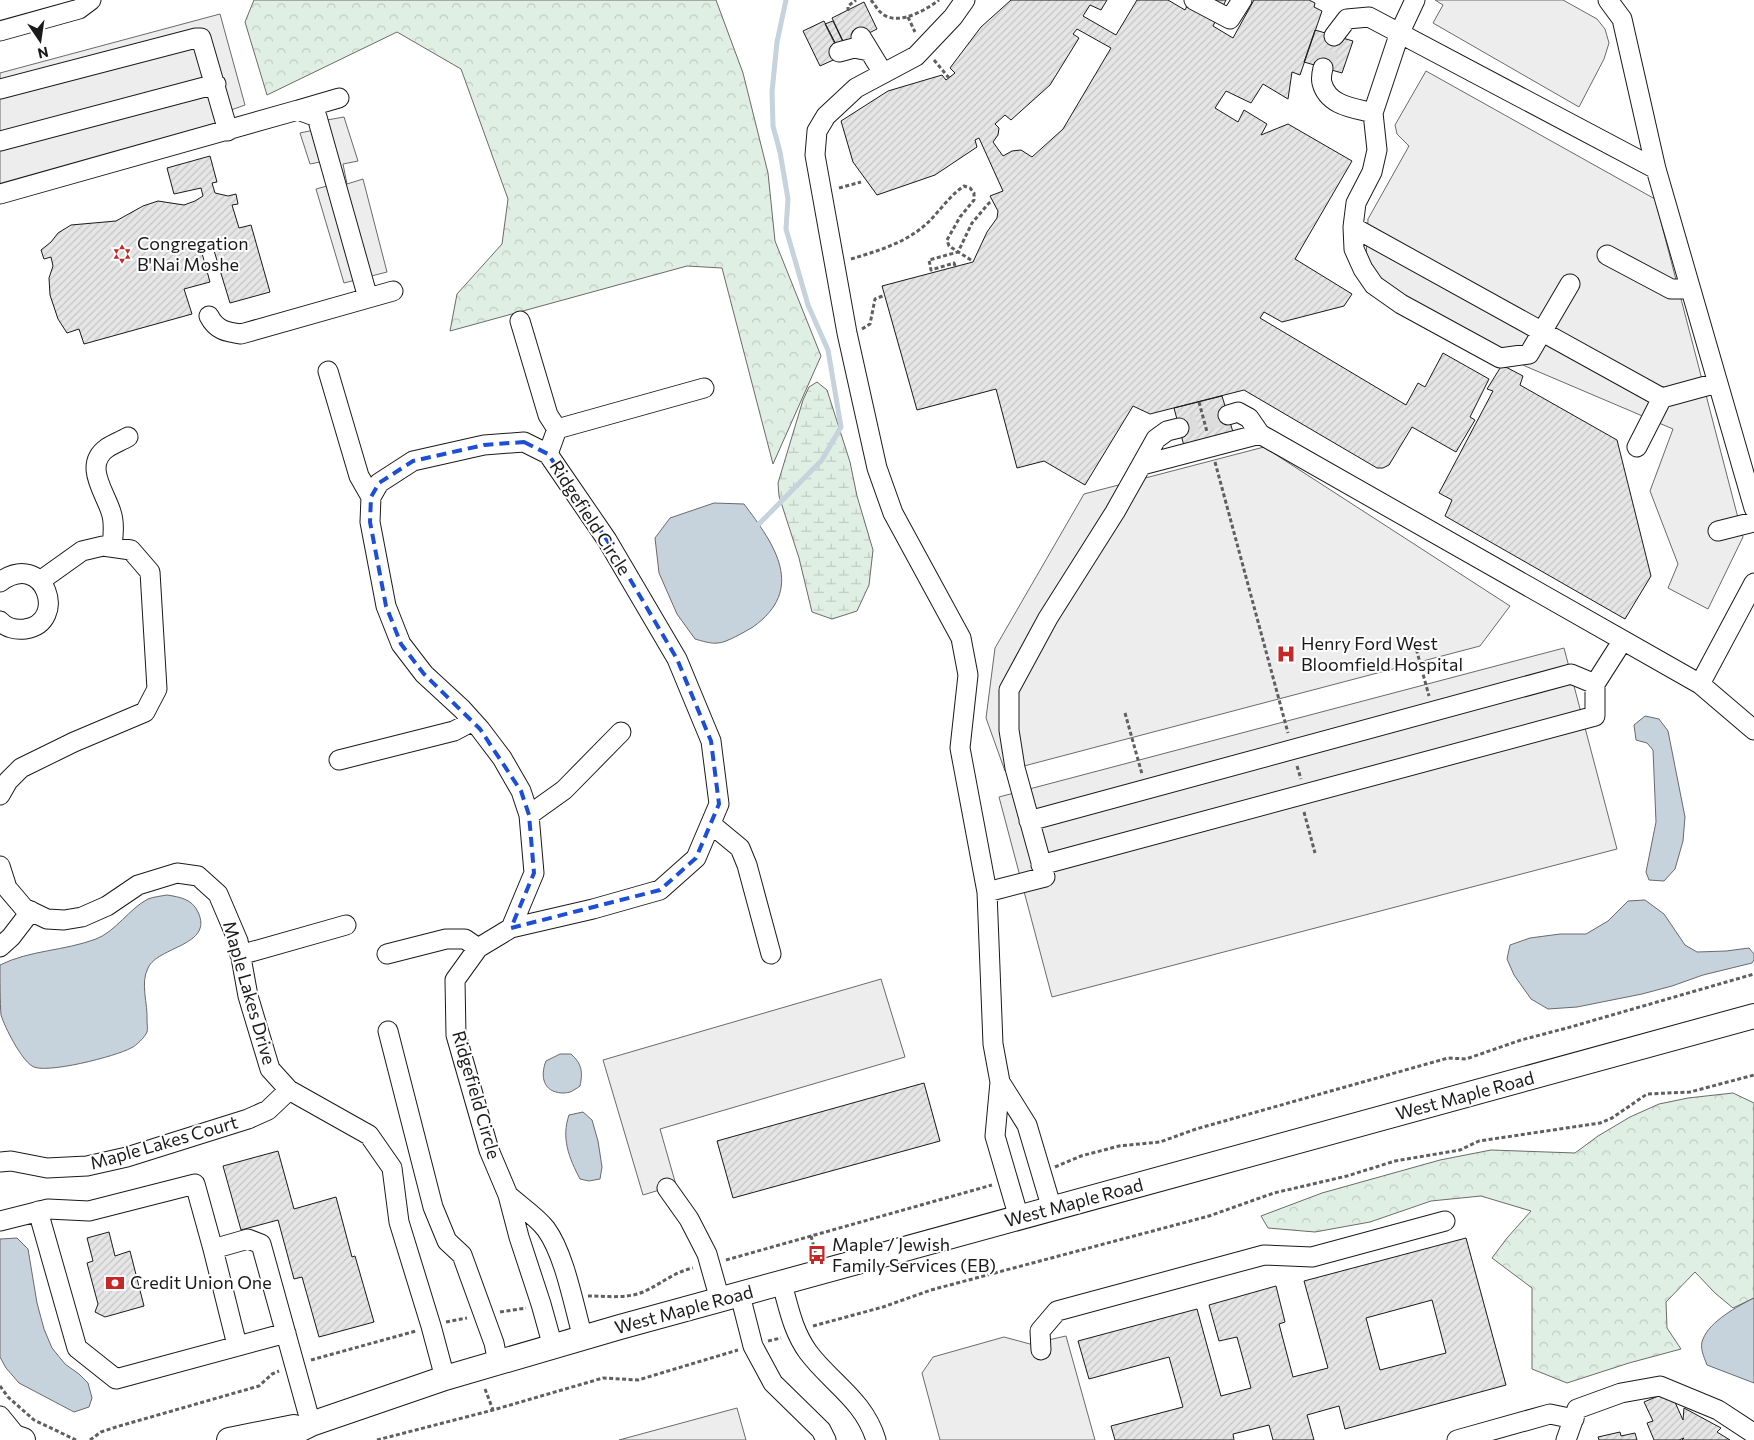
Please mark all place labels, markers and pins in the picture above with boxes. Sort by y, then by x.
place label: Congregation B'Nai Moshe [137,232,249,275]
synagogue icon: Congregation B'Nai Moshe [111,243,133,265]
place label: Henry Ford West Bloomfield Hospital [1301,632,1463,675]
hospital icon: Henry Ford West Bloomfield Hospital [1275,643,1297,665]
place label: Maple / Jewish Family Services (EB) [832,1233,996,1276]
bus stop icon: Maple / Jewish Family Services (EB) [806,1244,828,1266]
place label: Credit Union One [130,1271,272,1293]
bank icon: Credit Union One [104,1272,126,1294]

